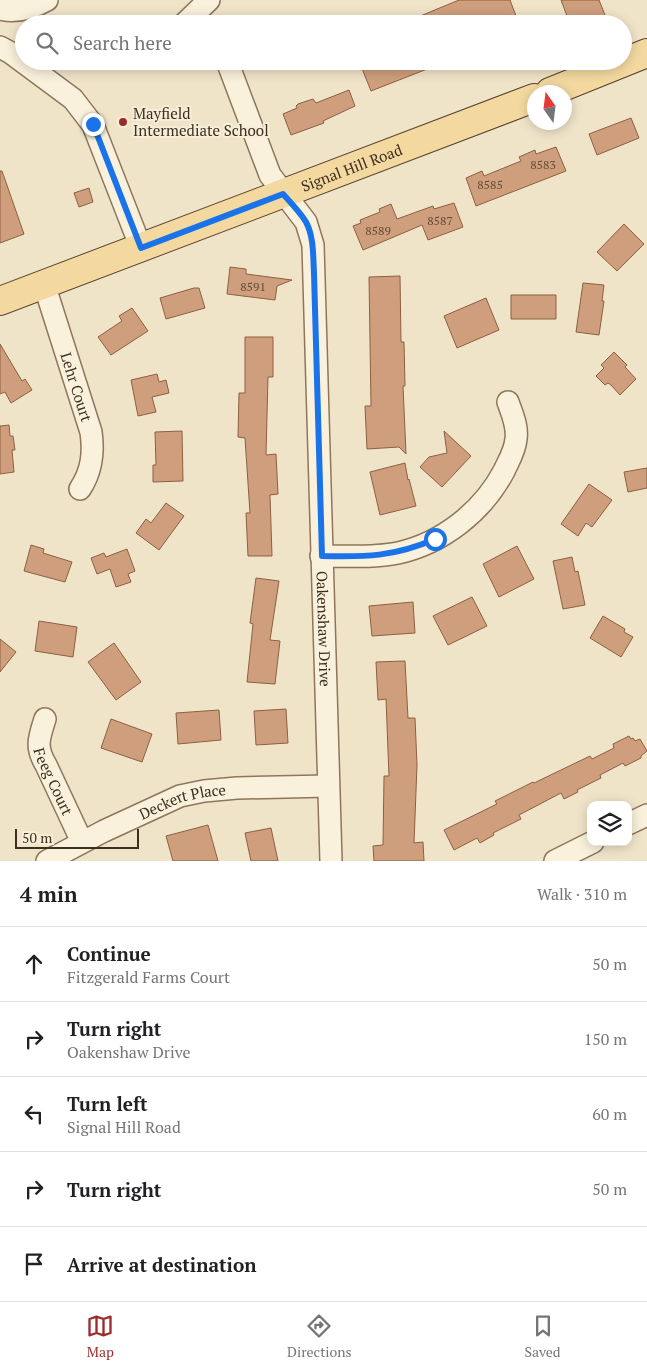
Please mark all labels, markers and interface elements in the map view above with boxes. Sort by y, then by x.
search box [15,15,632,70]
icon: search [33,29,61,57]
text: Search here [73,30,172,55]
north arrow [527,85,572,130]
place label: Mayfield Intermediate School [133,103,269,140]
route end [82,113,105,136]
marker: Mayfield Intermediate School [117,116,129,128]
street label: Signal Hill Road [298,139,405,196]
house number: 8583 [530,157,556,172]
house number: 8585 [477,177,503,192]
house number: 8587 [427,213,453,228]
house number: 8589 [365,223,391,238]
house number: 8591 [240,279,266,294]
street label: Lehr Court [56,350,97,424]
route start [424,528,447,551]
street label: Oakenshaw Drive [313,570,336,687]
street label: Feeg Court [29,745,78,819]
street label: Deckert Place [135,779,227,824]
map controls [587,801,632,846]
button: layers [587,801,632,846]
scale bar [15,826,139,849]
text: 50 m [22,828,52,847]
text: 4 min [20,880,77,908]
text: Walk · 310 m [537,883,627,905]
text: Continue [67,941,151,966]
icon: ahead [20,950,48,978]
text: 50 m [592,953,627,975]
text: Fitzgerald Farms Court [67,966,230,988]
text: Turn right [67,1016,161,1041]
icon: right [20,1025,48,1053]
text: 150 m [584,1028,627,1050]
text: Oakenshaw Drive [67,1041,191,1063]
text: Turn left [67,1091,148,1116]
icon: left [20,1100,48,1128]
text: 60 m [592,1103,627,1125]
text: Signal Hill Road [67,1116,181,1138]
icon: right [20,1175,48,1203]
text: Turn right [67,1177,161,1202]
text: 50 m [592,1178,627,1200]
icon: arrive [20,1250,48,1278]
text: Arrive at destination [67,1252,256,1277]
tab: Map [86,1312,114,1361]
tab: Directions [287,1312,352,1361]
tab: Saved [524,1312,561,1361]

